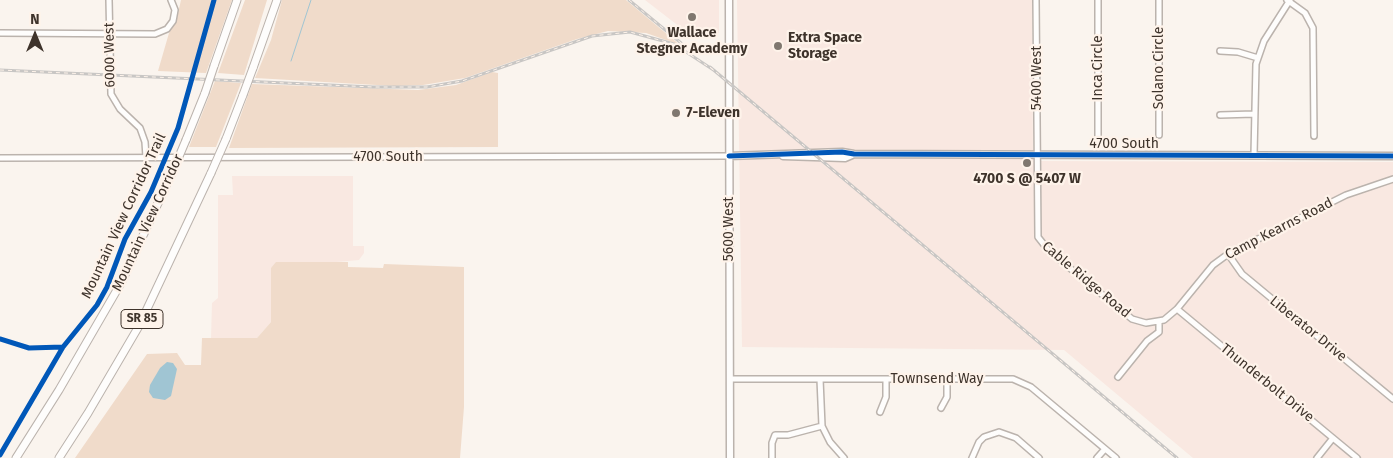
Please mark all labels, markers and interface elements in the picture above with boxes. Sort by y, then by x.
north arrow [10,10,60,60]
text: N [30,11,40,28]
marker: Wallace Stegner Academy [686,11,698,23]
street label: 6000 West [101,22,119,88]
place label: Wallace Stegner Academy [637,25,747,58]
street label: Solano Circle [1151,27,1167,109]
place label: Extra Space Storage [788,30,862,62]
street label: Inca Circle [1090,35,1106,101]
marker: Extra Space Storage [772,40,784,52]
street label: 5400 West [1029,46,1045,110]
place label: 7-Eleven [686,105,740,121]
marker: 7-Eleven [670,107,682,119]
street label: Mountain View Corridor Trail [78,131,170,301]
street label: 4700 South [1089,136,1159,152]
street label: 4700 South [353,149,423,165]
street label: Mountain View Corridor [109,152,187,294]
marker: 4700 S @ 5407 W [1021,157,1033,169]
place label: 4700 S @ 5407 W [973,171,1081,187]
street label: Camp Kearns Road [1222,195,1336,263]
street label: 5600 West [721,197,737,261]
street label: Cable Ridge Road [1038,238,1134,322]
street label: Liberator Drive [1266,293,1350,365]
road number: SR 85 [121,310,163,328]
street label: Thunderbolt Drive [1217,340,1317,426]
street label: Townsend Way [891,371,983,387]

